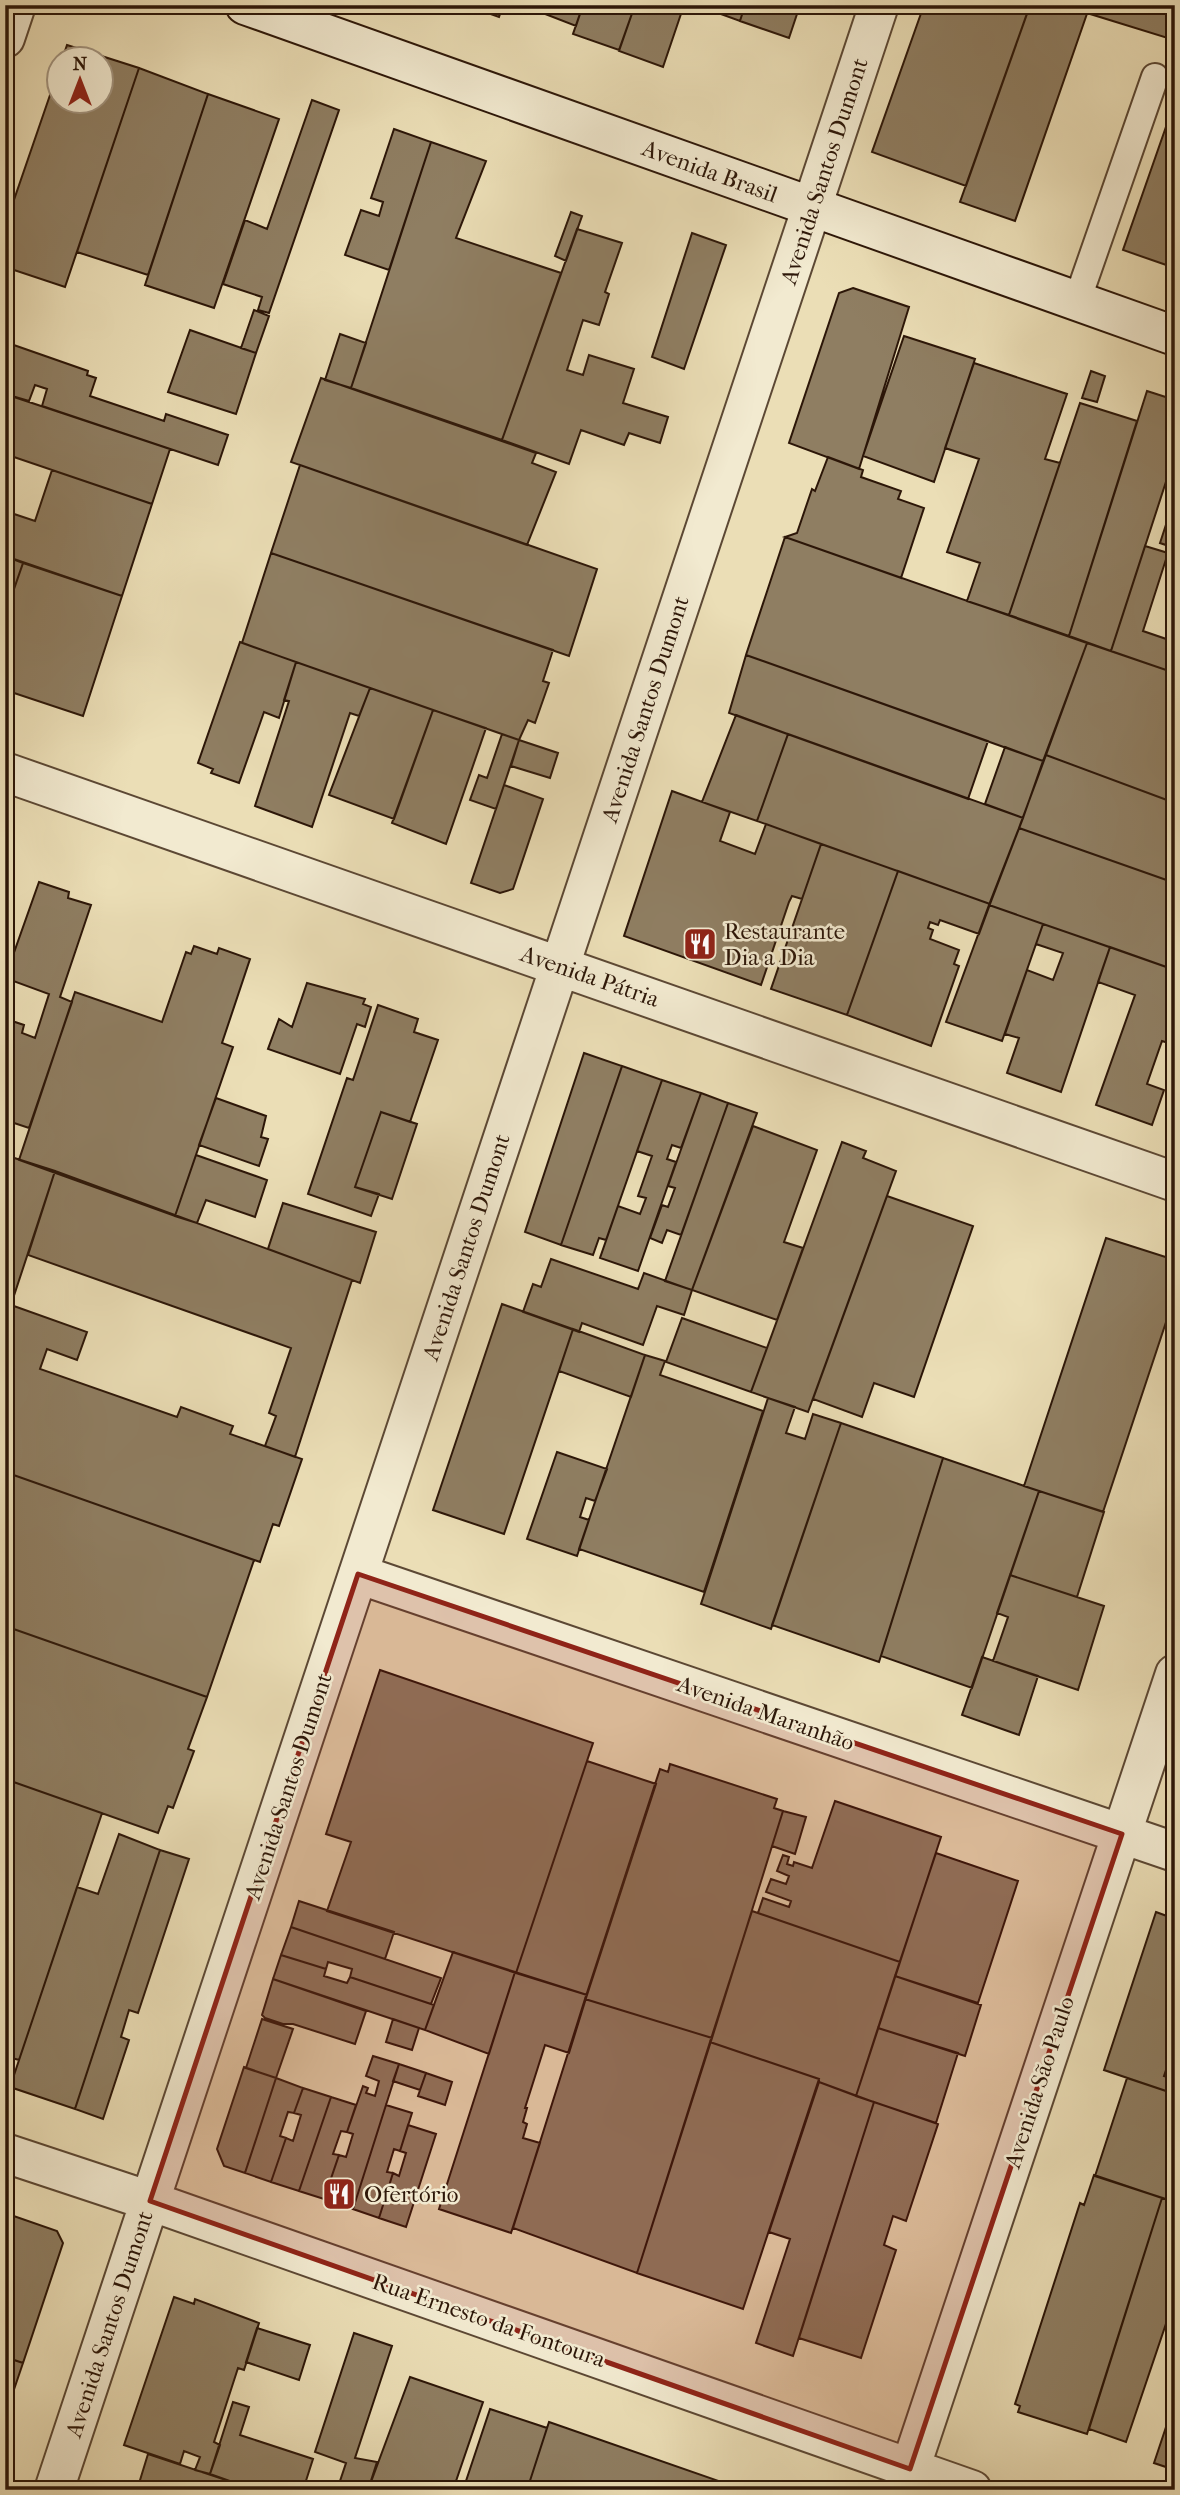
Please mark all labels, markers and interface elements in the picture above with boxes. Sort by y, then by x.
north arrow [46,46,116,116]
text: N [73,53,88,75]
street label: Avenida Santos Dumont [775,55,874,289]
street label: Avenida Brasil [638,134,782,209]
street label: Avenida Santos Dumont [596,593,695,827]
place label: Restaurante Dia a Dia [724,918,845,971]
restaurant icon: Restaurante Dia a Dia [681,925,719,963]
street label: Avenida Pátria [516,940,663,1013]
street label: Avenida Santos Dumont [417,1131,516,1365]
street label: Avenida Santos Dumont [239,1670,338,1904]
street label: Avenida Maranhão [673,1670,858,1756]
street label: Avenida São Paulo [999,1993,1080,2172]
restaurant icon: Ofertório [320,2175,358,2213]
place label: Ofertório [364,2181,459,2208]
street label: Avenida Santos Dumont [60,2208,159,2442]
street label: Rua Ernesto da Fontoura [369,2268,609,2373]

